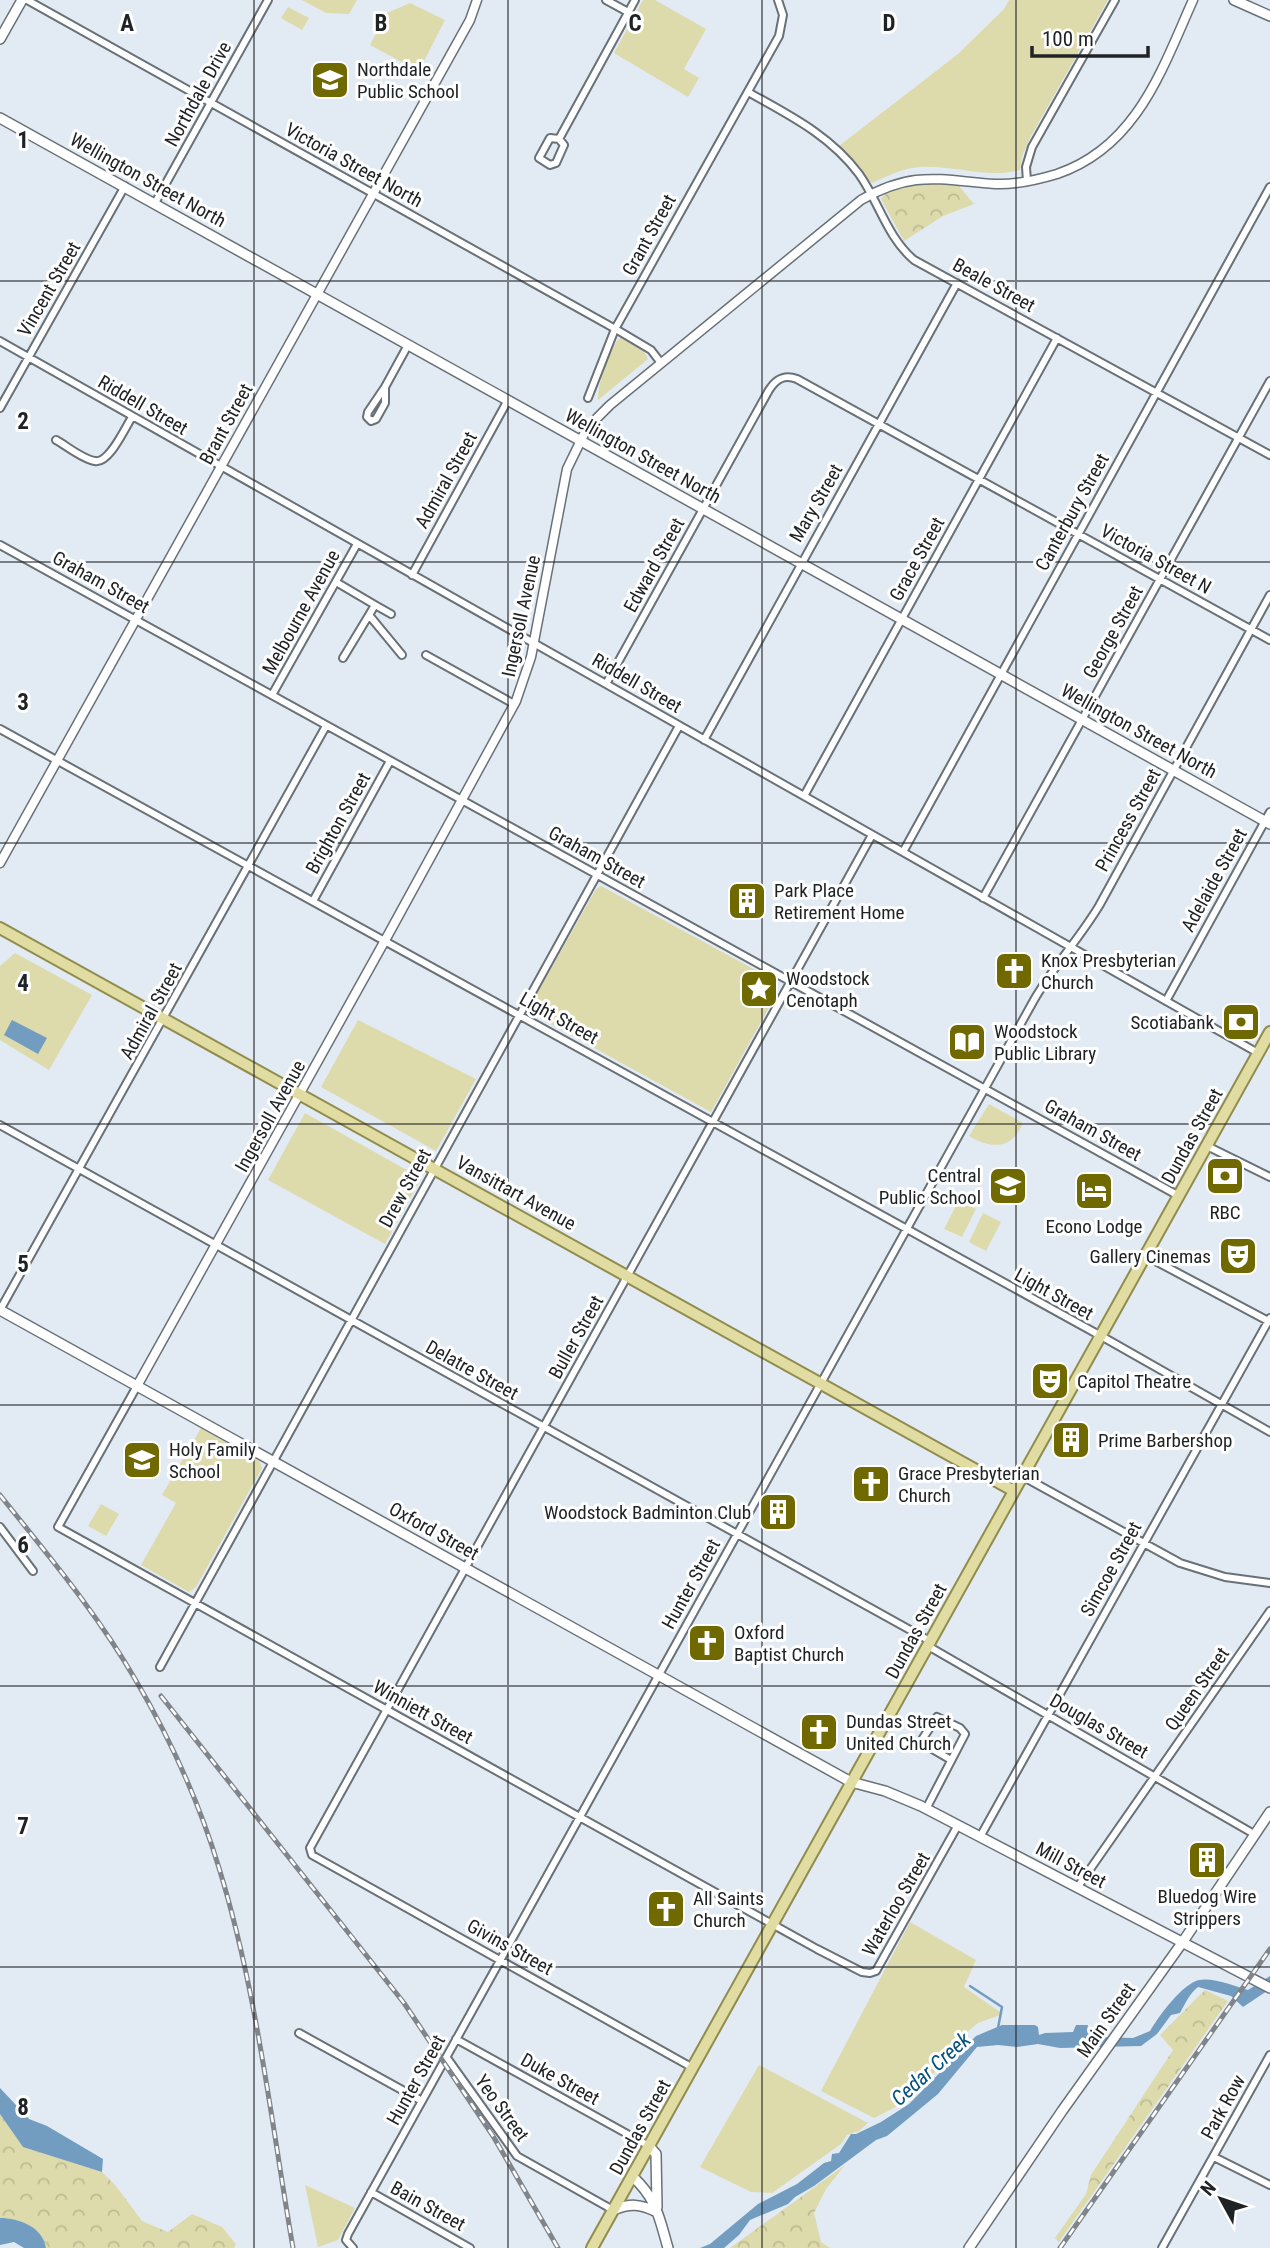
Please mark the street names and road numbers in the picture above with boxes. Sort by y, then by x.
street label: Northdale Drive [160,37,236,150]
street label: Victoria Street North [281,118,427,212]
street label: Wellington Street North [66,128,230,232]
street label: Grant Street [617,190,681,280]
street label: Vincent Street [13,238,85,340]
street label: Beale Street [949,253,1039,317]
street label: Riddell Street [94,370,192,440]
street label: Brant Street [194,380,258,468]
street label: Wellington Street North [561,404,725,508]
street label: Admiral Street [410,428,482,532]
street label: Canterbury Street [1030,449,1114,575]
street label: Mary Street [784,460,848,546]
street label: Grace Street [885,513,949,605]
street label: Edward Street [619,514,689,616]
street label: Victoria Street N [1097,519,1215,599]
street label: Graham Street [49,546,153,618]
street label: Melbourne Avenue [257,546,345,678]
street label: Ingersoll Avenue [497,553,545,679]
street label: George Street [1078,582,1148,682]
street label: Riddell Street [588,648,686,718]
street label: Wellington Street North [1057,679,1221,783]
street label: Princess Street [1090,765,1166,875]
street label: Brighton Street [301,768,375,878]
street label: Graham Street [545,821,649,893]
street label: Adelaide Street [1176,824,1252,936]
street label: Admiral Street [115,959,187,1063]
street label: Light Street [516,987,602,1049]
street label: Ingersoll Avenue [230,1056,310,1176]
street label: Dundas Street [1156,1084,1228,1188]
street label: Graham Street [1041,1094,1145,1166]
street label: Drew Street [374,1145,436,1231]
street label: Vansittart Avenue [452,1151,580,1235]
street label: Light Street [1011,1263,1097,1325]
street label: Buller Street [544,1291,608,1383]
street label: Delatre Street [422,1335,522,1405]
street label: Oxford Street [385,1497,483,1565]
street label: Simcoe Street [1076,1518,1146,1620]
street label: Hunter Street [657,1535,725,1633]
street label: Dundas Street [880,1579,952,1683]
street label: Queen Street [1160,1643,1234,1735]
street label: Winniett Street [369,1675,477,1749]
street label: Douglas Street [1046,1689,1152,1763]
street label: Mill Street [1032,1837,1110,1893]
street label: Waterloo Street [857,1848,935,1960]
street label: Givins Street [463,1914,557,1980]
street label: Main Street [1072,1978,1140,2062]
street label: Hunter Street [382,2031,450,2129]
street label: Duke Street [517,2048,603,2110]
street label: Yeo Street [470,2070,534,2146]
street label: Park Row [1196,2071,1250,2143]
street label: Dundas Street [604,2075,676,2179]
street label: Bain Street [387,2176,469,2236]

